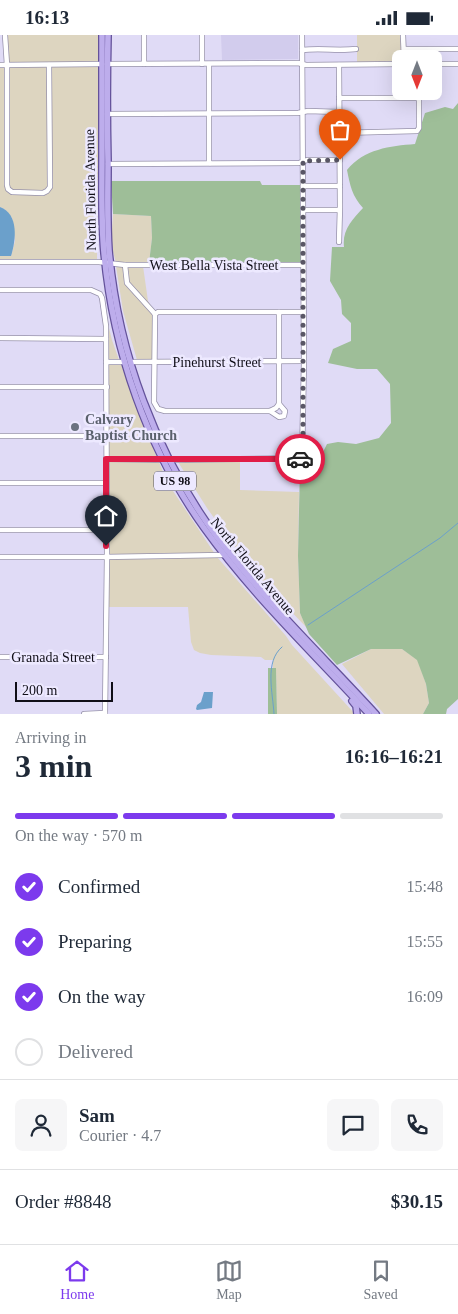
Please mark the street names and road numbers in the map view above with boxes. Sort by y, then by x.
street label: North Florida Avenue [82,129,99,251]
street label: West Bella Vista Street [150,258,279,273]
street label: Pinehurst Street [172,355,262,370]
road number: US 98 [154,471,196,491]
street label: North Florida Avenue [208,515,298,618]
street label: Granada Street [11,650,95,665]

